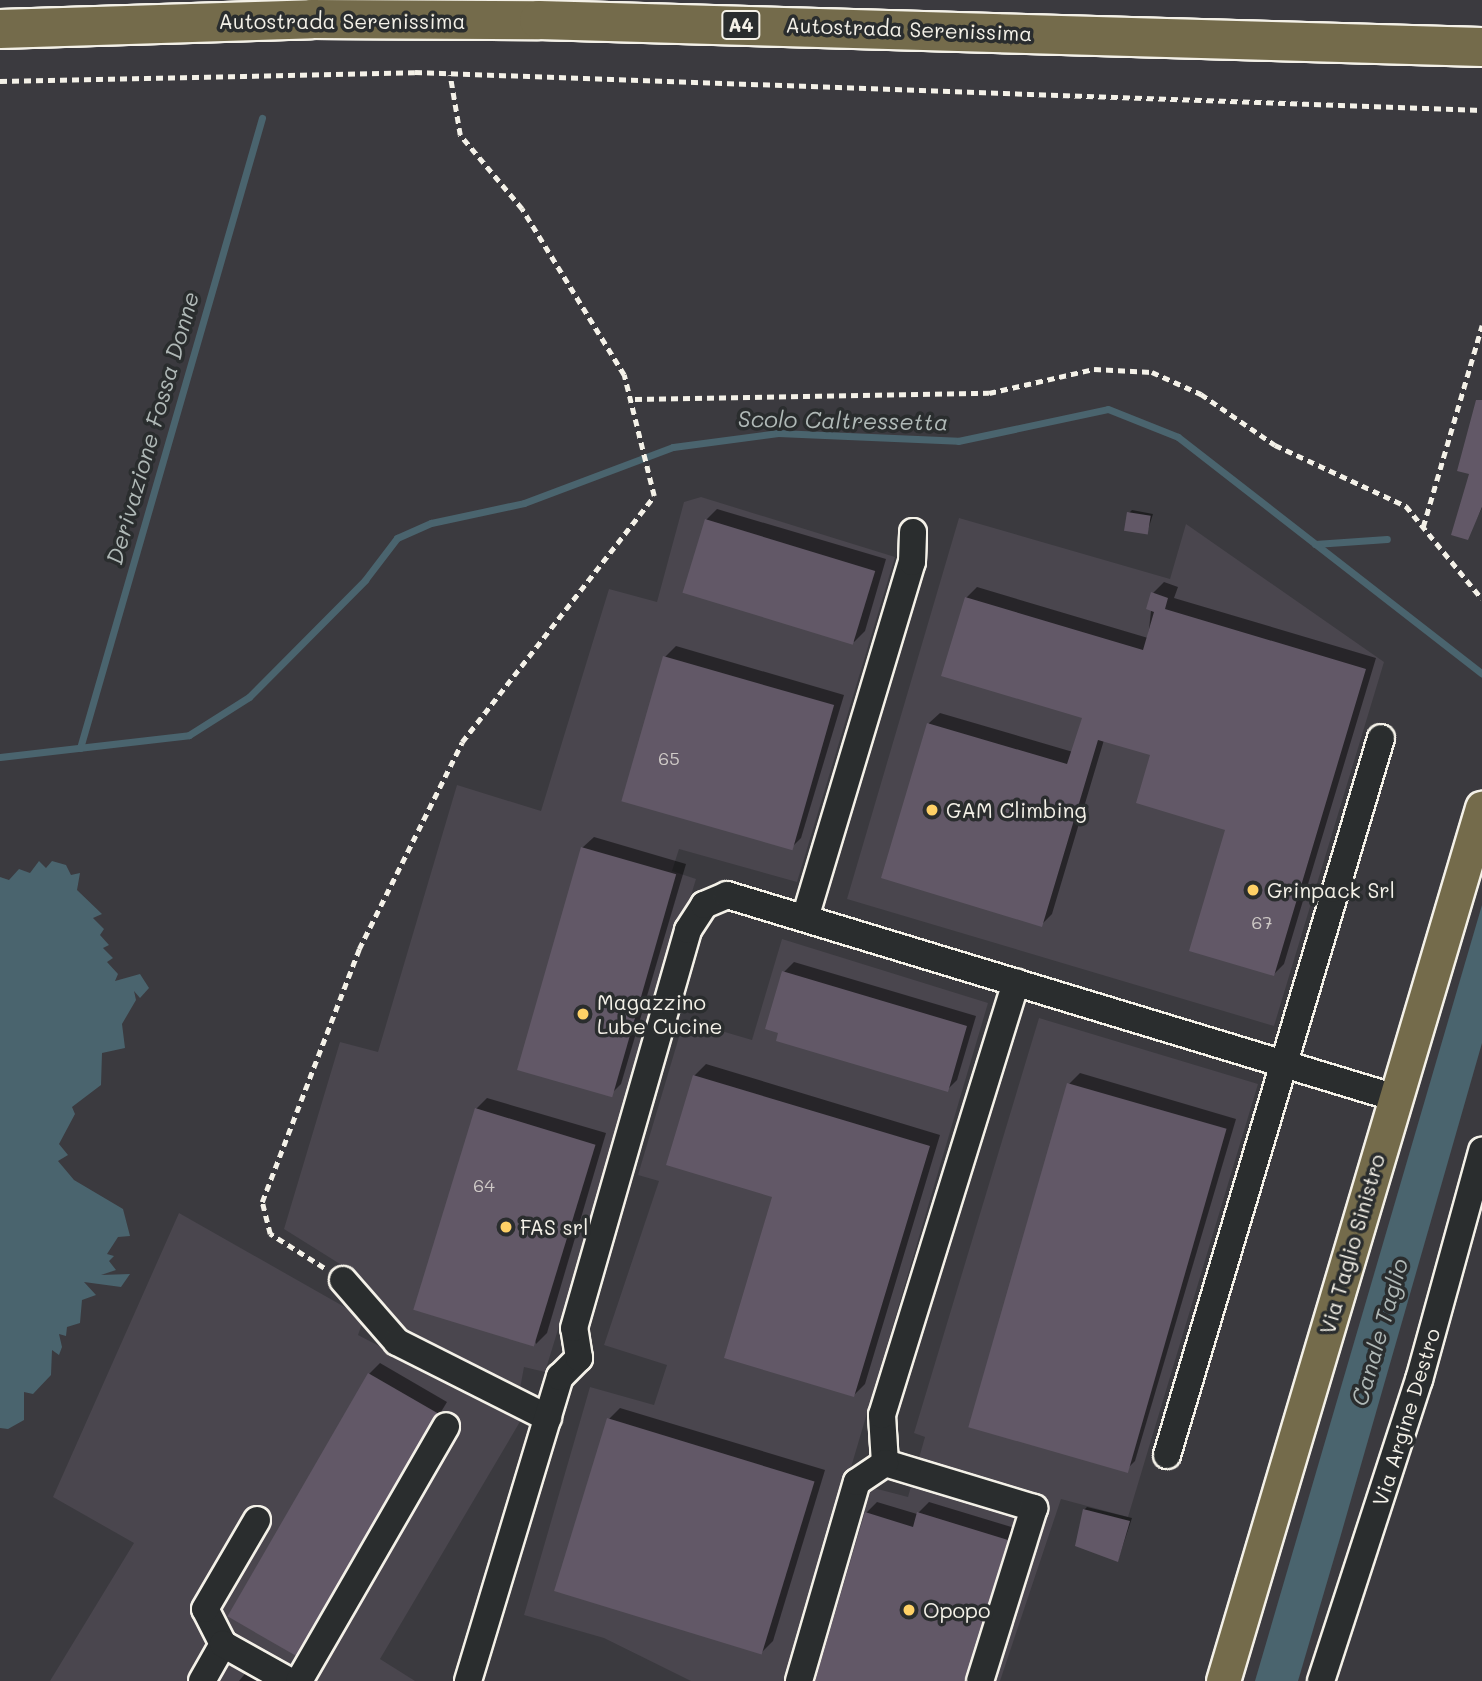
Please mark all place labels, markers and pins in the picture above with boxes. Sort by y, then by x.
place label: GAM Climbing [946,797,1087,823]
marker: GAM Climbing [924,802,940,818]
place label: Grinpack Srl [1267,877,1395,903]
marker: Grinpack Srl [1245,882,1261,898]
place label: Magazzino Lube Cucine [597,989,723,1039]
marker: Magazzino Lube Cucine [575,1006,591,1022]
place label: FAS srl [520,1214,588,1240]
marker: FAS srl [498,1219,514,1235]
place label: Opopo [923,1597,990,1623]
marker: Opopo [901,1602,917,1618]

